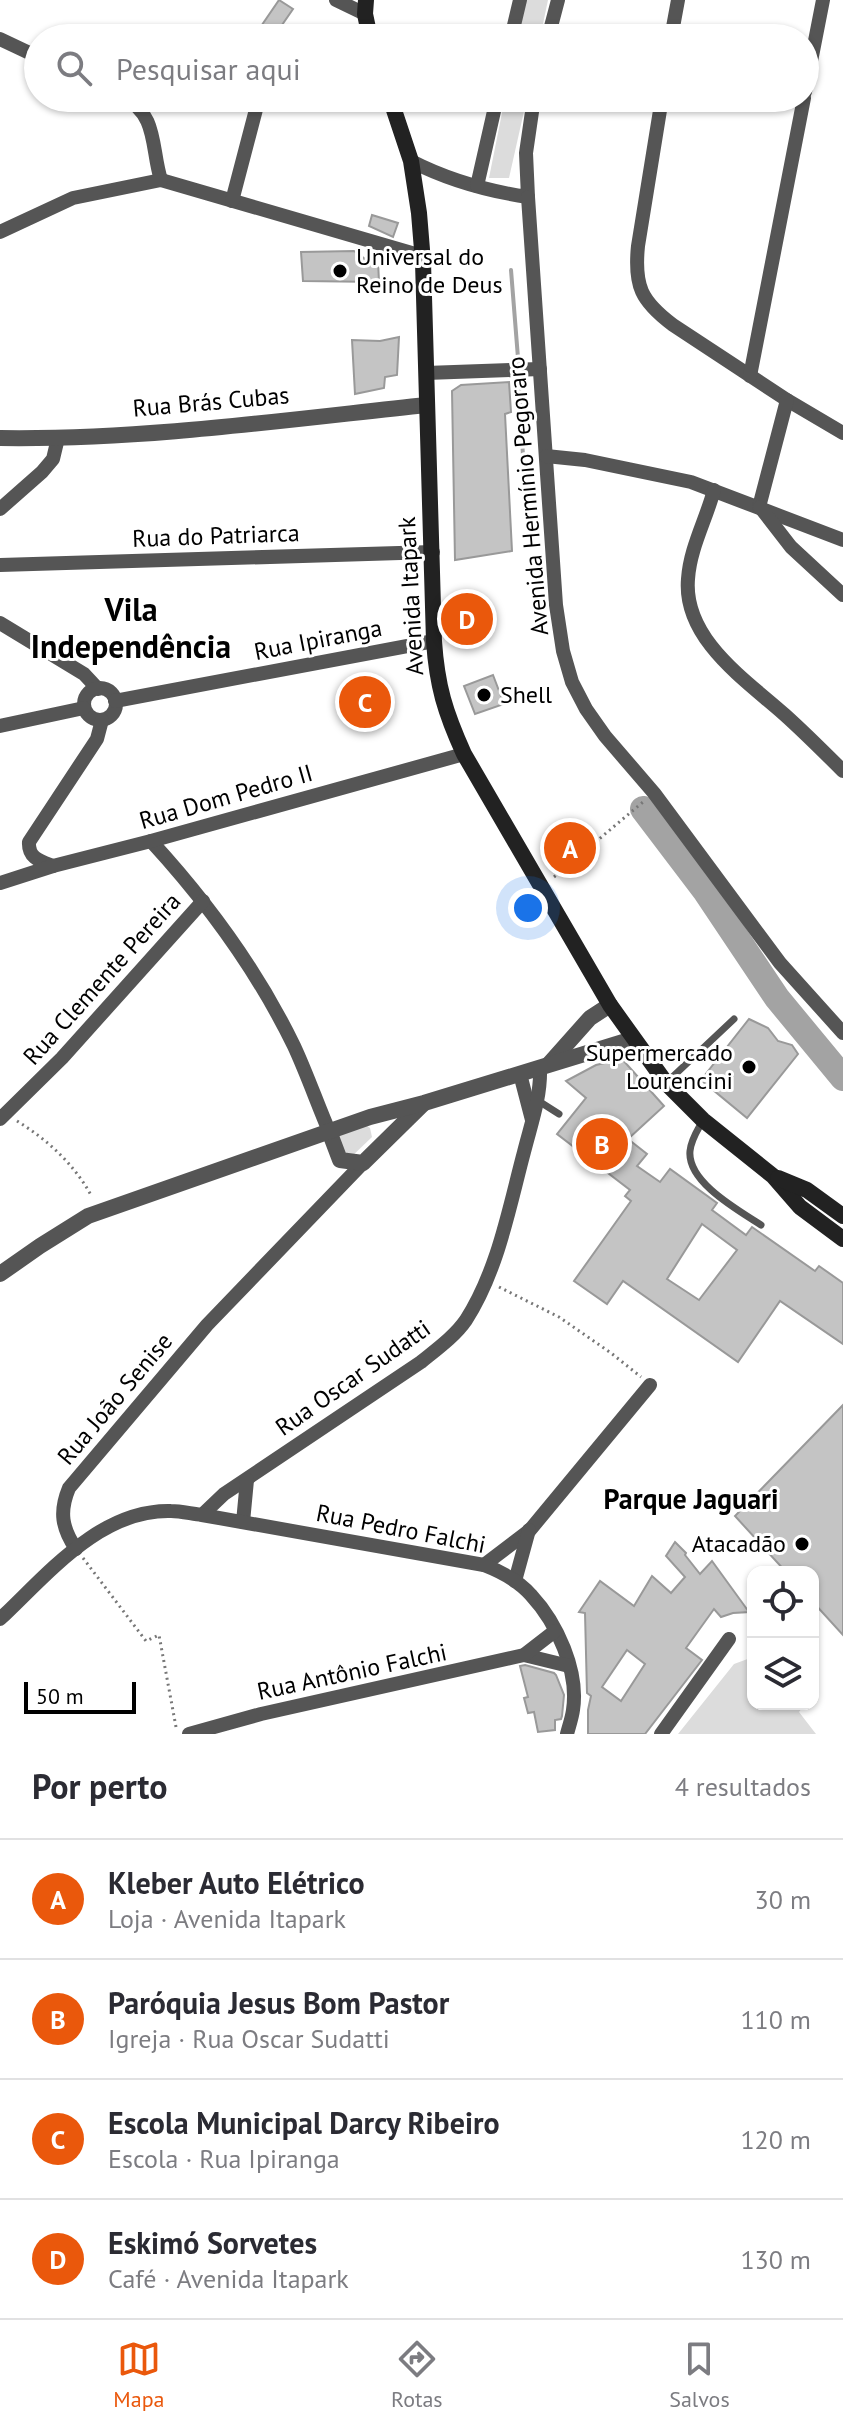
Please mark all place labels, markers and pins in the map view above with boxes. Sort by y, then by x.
place label: Universal do Reino de Deus [356,241,503,300]
marker: Universal do Reino de Deus [331,262,349,280]
pin: D [441,589,493,649]
pin: C [339,672,391,732]
place label: Shell [500,679,552,710]
marker: Shell [475,686,493,704]
pin: A [544,818,596,878]
place label: Supermercado Lourencini [586,1037,733,1096]
marker: Supermercado Lourencini [740,1058,758,1076]
pin: B [576,1114,628,1174]
place label: Atacadão [692,1528,786,1559]
marker: Atacadão [793,1535,811,1553]

